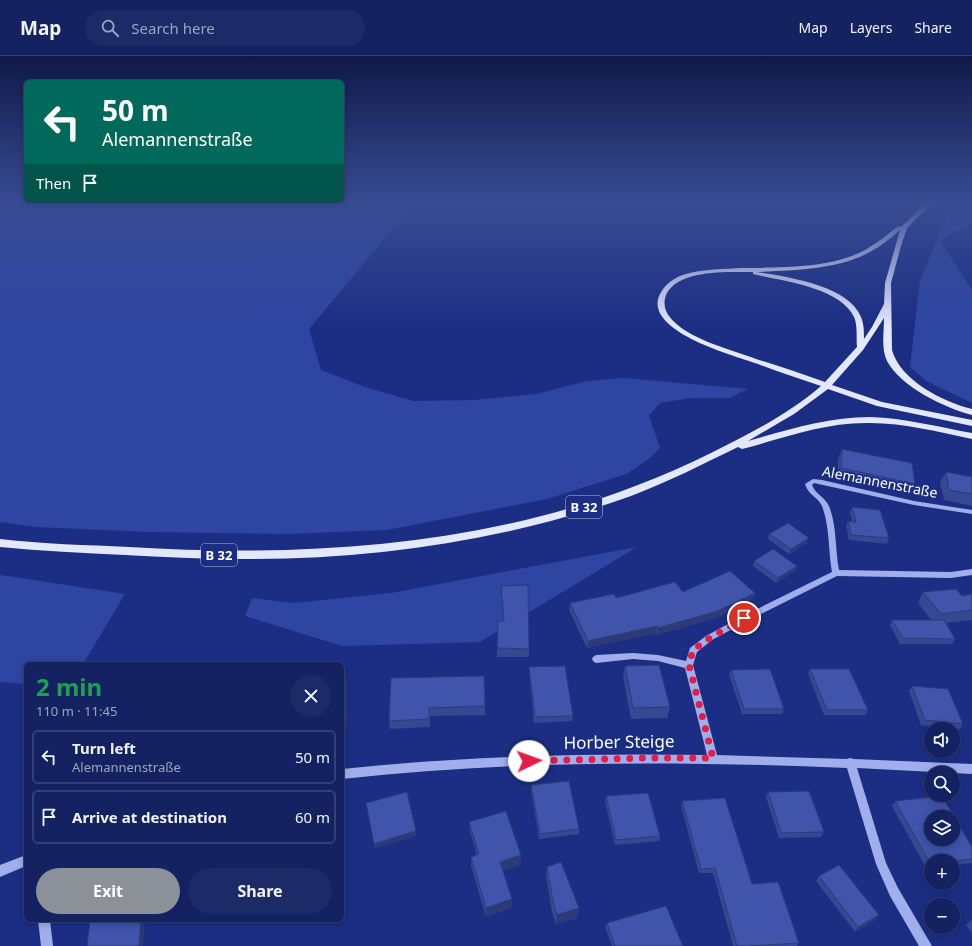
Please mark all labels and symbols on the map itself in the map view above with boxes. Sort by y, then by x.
street label: Alemannenstraße [821,461,939,502]
road number: B 32 [566,496,602,518]
road number: B 32 [201,544,237,566]
pin [727,601,761,635]
street label: Horber Steige [563,729,675,754]
position arrow [508,740,550,782]

